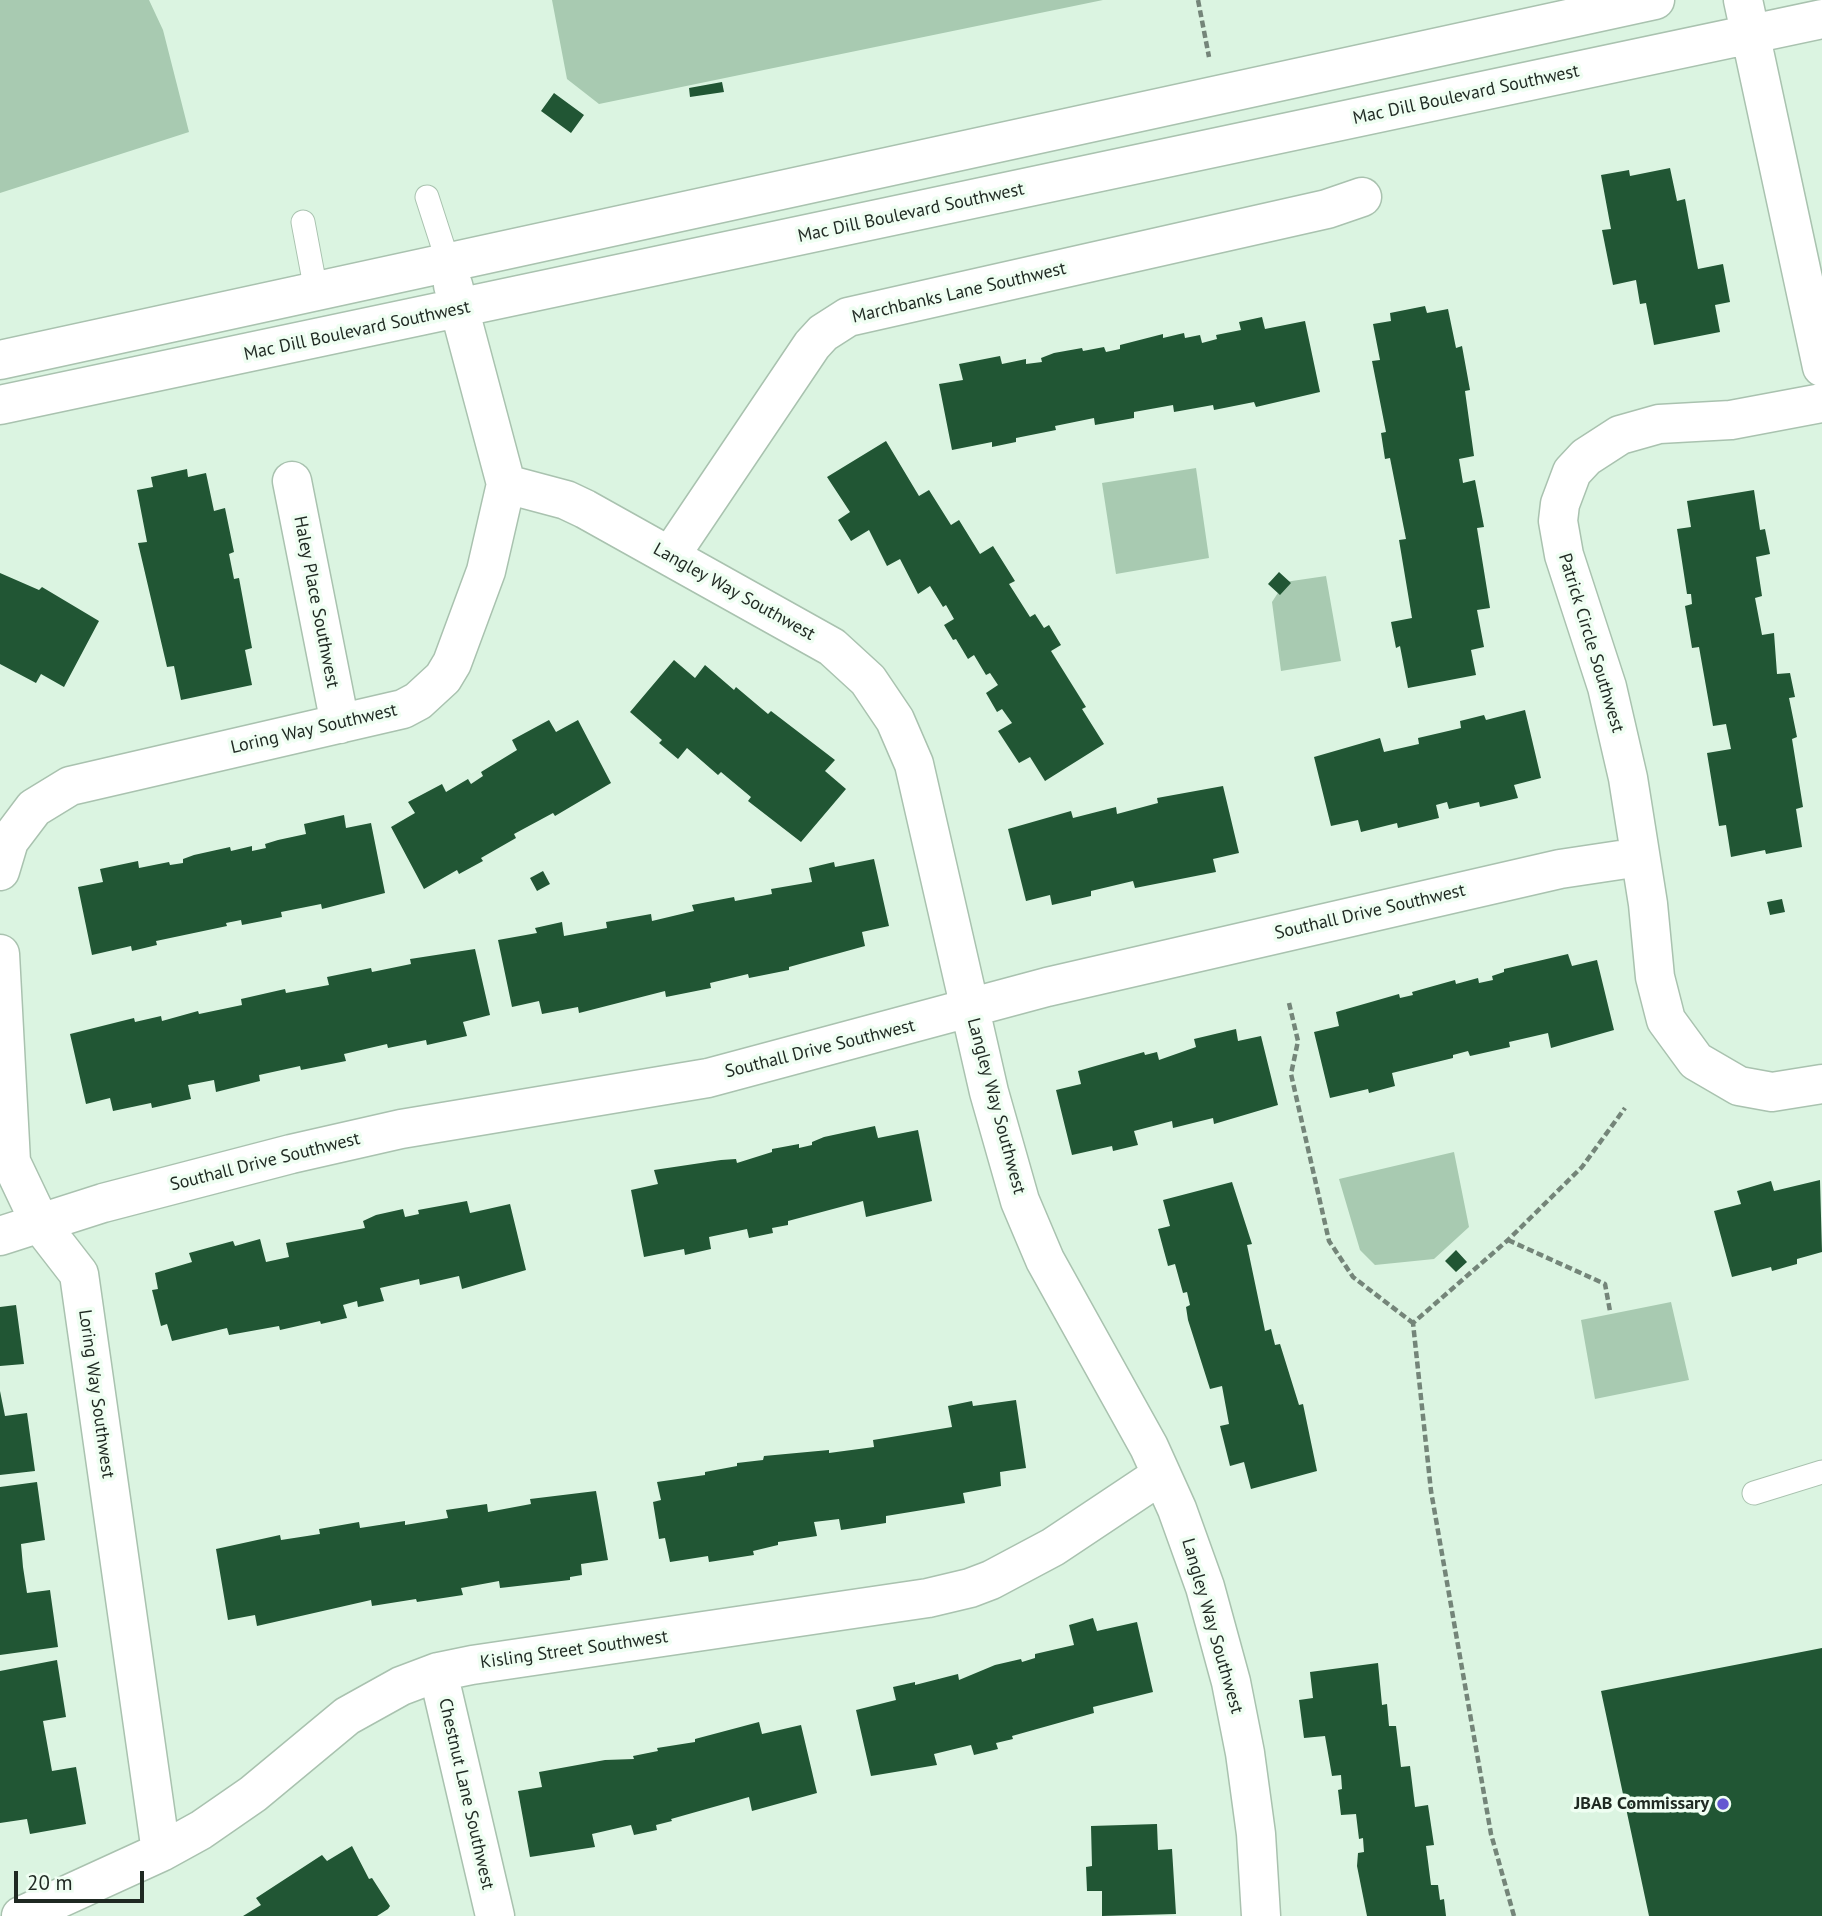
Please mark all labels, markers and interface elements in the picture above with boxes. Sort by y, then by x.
street label: Mac Dill Boulevard Southwest [1351,60,1581,130]
street label: Mac Dill Boulevard Southwest [796,178,1026,248]
street label: Marchbanks Lane Southwest [850,258,1068,328]
street label: Mac Dill Boulevard Southwest [242,296,472,366]
street label: Haley Place Southwest [289,514,343,690]
street label: Langley Way Southwest [649,539,819,645]
street label: Patrick Circle Southwest [1553,551,1629,735]
street label: Loring Way Southwest [229,699,399,759]
street label: Southall Drive Southwest [1273,880,1467,944]
street label: Southall Drive Southwest [723,1015,917,1083]
street label: Langley Way Southwest [962,1016,1030,1196]
street label: Southall Drive Southwest [168,1128,362,1196]
street label: Loring Way Southwest [73,1308,119,1480]
street label: Langley Way Southwest [1177,1536,1247,1716]
street label: Kisling Street Southwest [479,1626,669,1674]
street label: Chestnut Lane Southwest [433,1696,499,1892]
place label: JBAB Commissary [1574,1793,1709,1815]
marker: JBAB Commissary [1715,1796,1731,1812]
scale bar [18,1856,147,1900]
text: 20 m [27,1869,73,1896]

